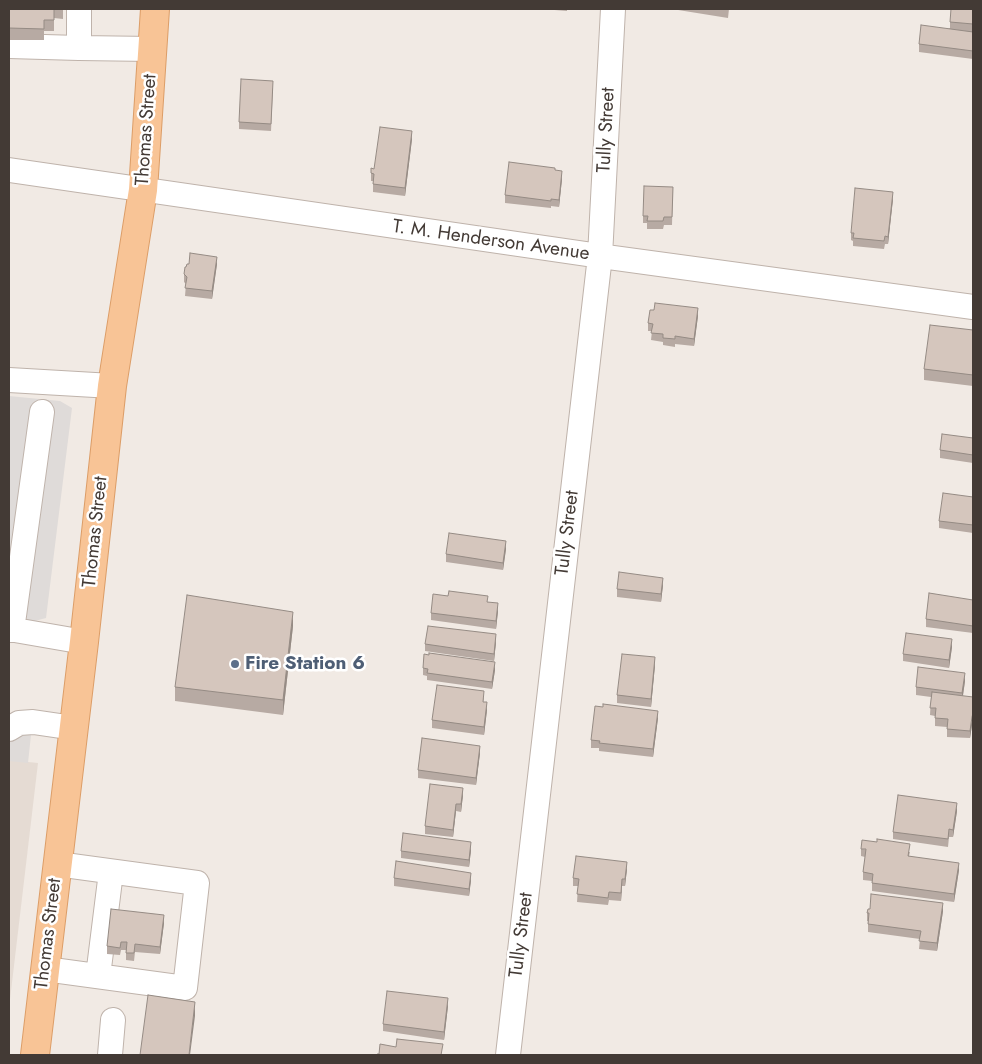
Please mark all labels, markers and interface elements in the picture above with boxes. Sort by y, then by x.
street label: Thomas Street [132,73,162,187]
street label: Tully Street [593,87,621,173]
street label: T. M. Henderson Avenue [391,216,591,266]
street label: Thomas Street [79,475,113,589]
street label: Tully Street [551,489,585,577]
place label: Fire Station 6 [245,653,365,675]
marker: Fire Station 6 [229,658,241,670]
street label: Thomas Street [31,877,67,991]
street label: Tully Street [505,891,539,979]

